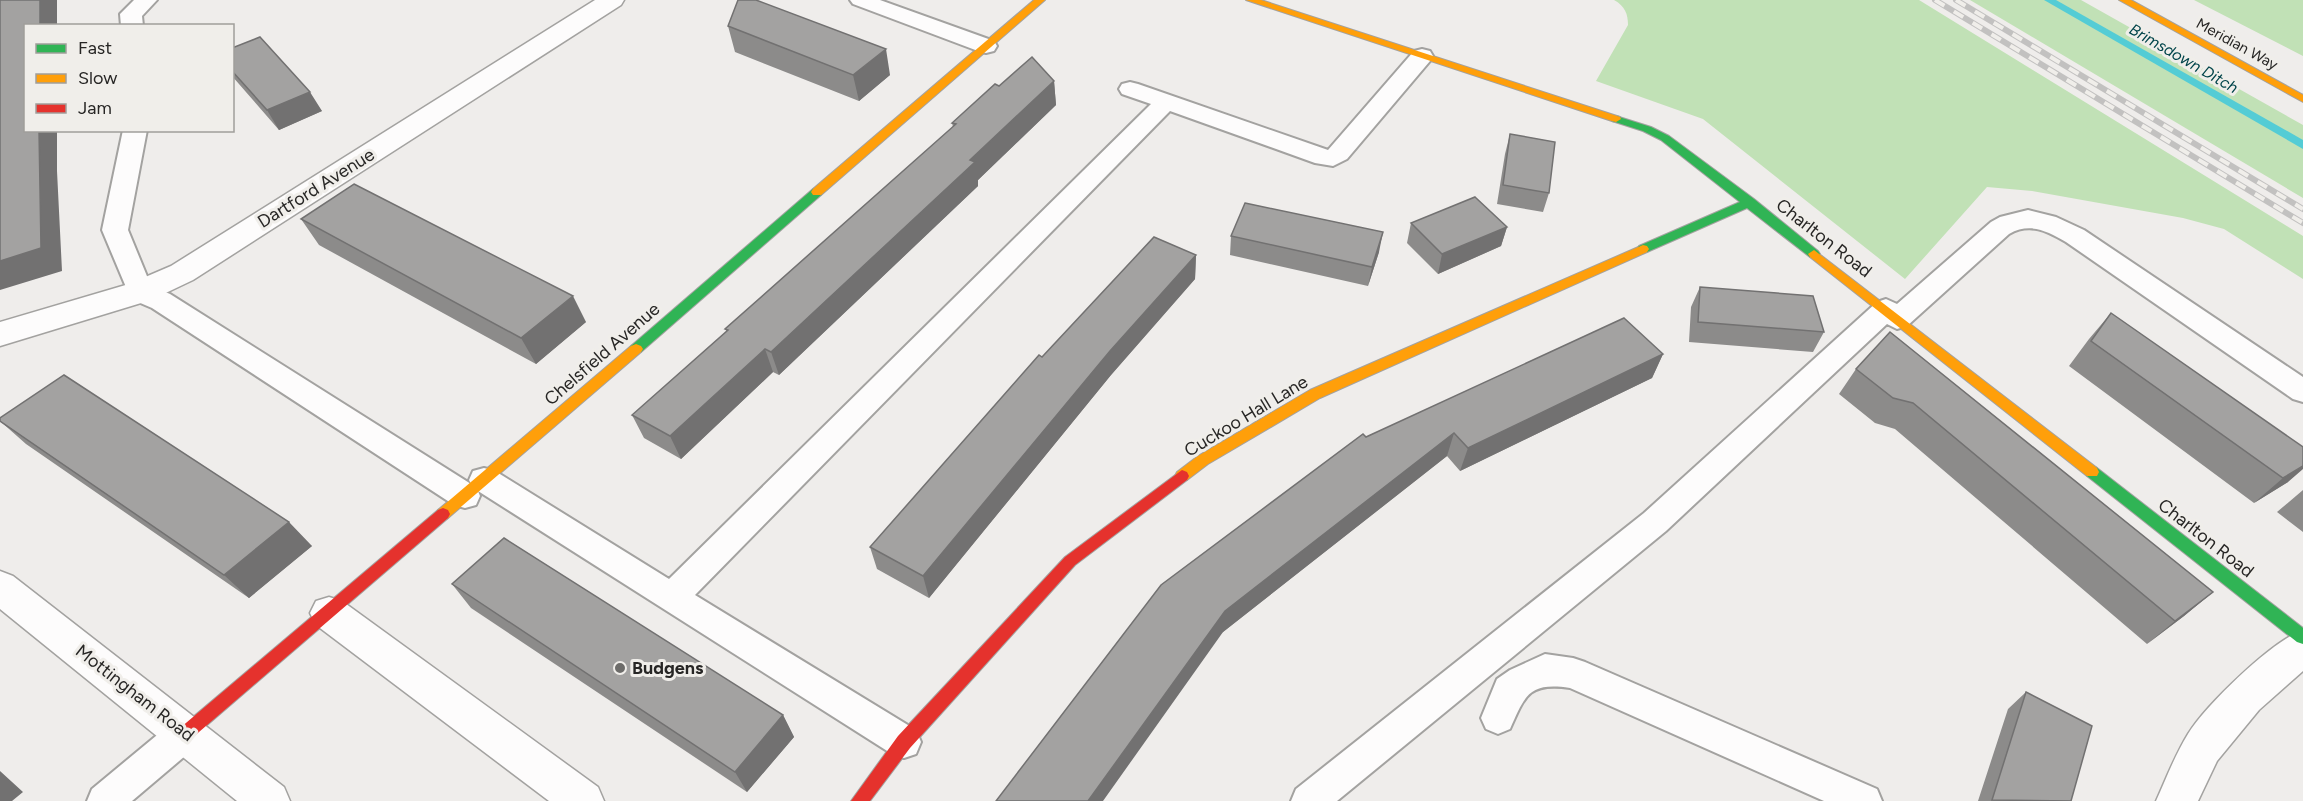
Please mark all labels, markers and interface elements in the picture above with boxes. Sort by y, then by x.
street label: Meridian Way [2193,14,2281,74]
water label: Brimsdown Ditch [2126,20,2242,97]
legend [24,24,234,132]
text: Fast [78,37,112,59]
text: Slow [78,67,117,89]
text: Jam [78,97,112,119]
street label: Dartford Avenue [254,143,379,233]
street label: Charlton Road [1772,194,1876,282]
street label: Chelsfield Avenue [540,298,664,410]
street label: Cuckoo Hall Lane [1180,370,1312,462]
street label: Charlton Road [2154,494,2258,582]
street label: Mottingham Road [71,640,199,746]
place label: Budgens [632,657,704,679]
marker: Budgens [613,661,627,675]

